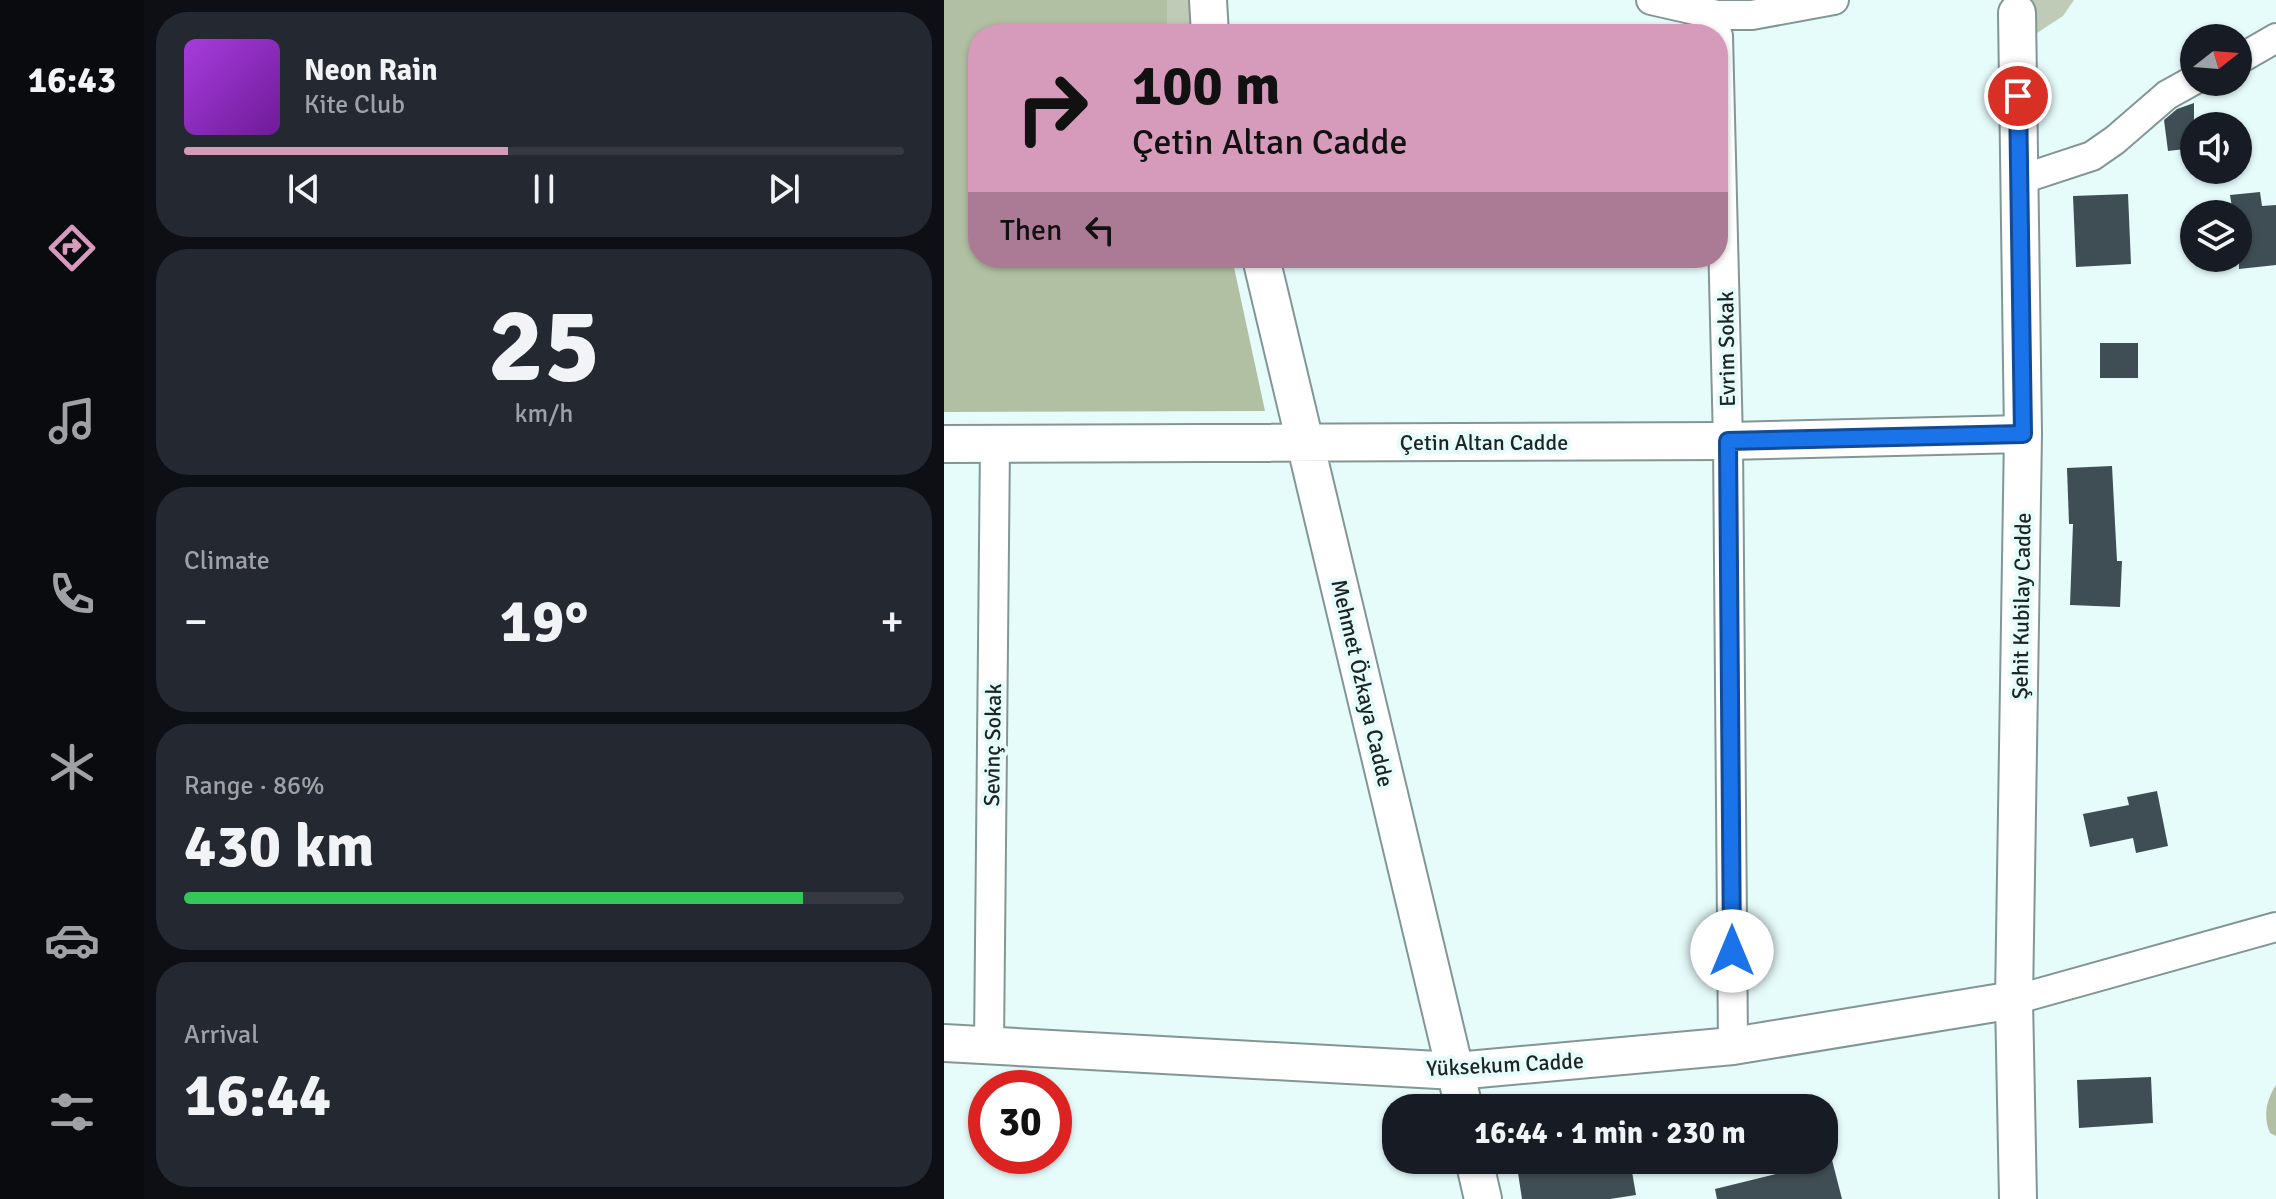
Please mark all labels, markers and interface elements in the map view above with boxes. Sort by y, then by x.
north arrow [2180,24,2252,96]
map controls [2180,24,2252,272]
text: 100 m [1132,51,1280,120]
text: Neon Rain [304,52,438,89]
icon: right [1000,56,1104,160]
text: 16:43 [28,58,116,103]
pin [1984,62,2052,130]
icon: arrive [1996,74,2040,118]
text: Kite Club [304,89,405,121]
button: sound [2180,112,2252,184]
text: Çetin Altan Cadde [1132,120,1408,165]
icon: previous [282,167,326,211]
icon: pause [522,167,566,211]
icon: next [762,167,806,211]
button: layers [2180,200,2252,272]
icon: left [1078,208,1122,252]
text: Then [1000,212,1062,249]
icon: directions [44,220,100,276]
text: 25 [488,282,600,410]
street label: Evrim Sokak [1712,291,1741,407]
icon: music [44,393,100,449]
text: km/h [515,398,573,430]
street label: Çetin Altan Cadde [1400,429,1568,456]
street label: Şehit Kubilay Cadde [2006,512,2037,700]
text: Climate [184,545,270,577]
icon: phone [44,566,100,622]
street label: Mehmet Özkaya Cadde [1325,577,1400,790]
text: 19° [500,585,588,659]
text: − [184,595,208,649]
text: + [880,595,904,649]
street label: Sevinç Sokak [978,683,1007,807]
icon: climate [44,739,100,795]
text: Range · 86% [184,770,325,802]
text: 430 km [184,810,374,884]
position arrow [1690,909,1774,993]
icon: car [44,912,100,968]
text: Arrival [184,1019,259,1051]
street label: Yüksekum Cadde [1426,1047,1584,1082]
text: 16:44 [184,1059,331,1133]
speed limit sign: 30 [968,1070,1072,1174]
icon: filters [44,1084,100,1140]
text: 16:44 · 1 min · 230 m [1474,1115,1746,1152]

